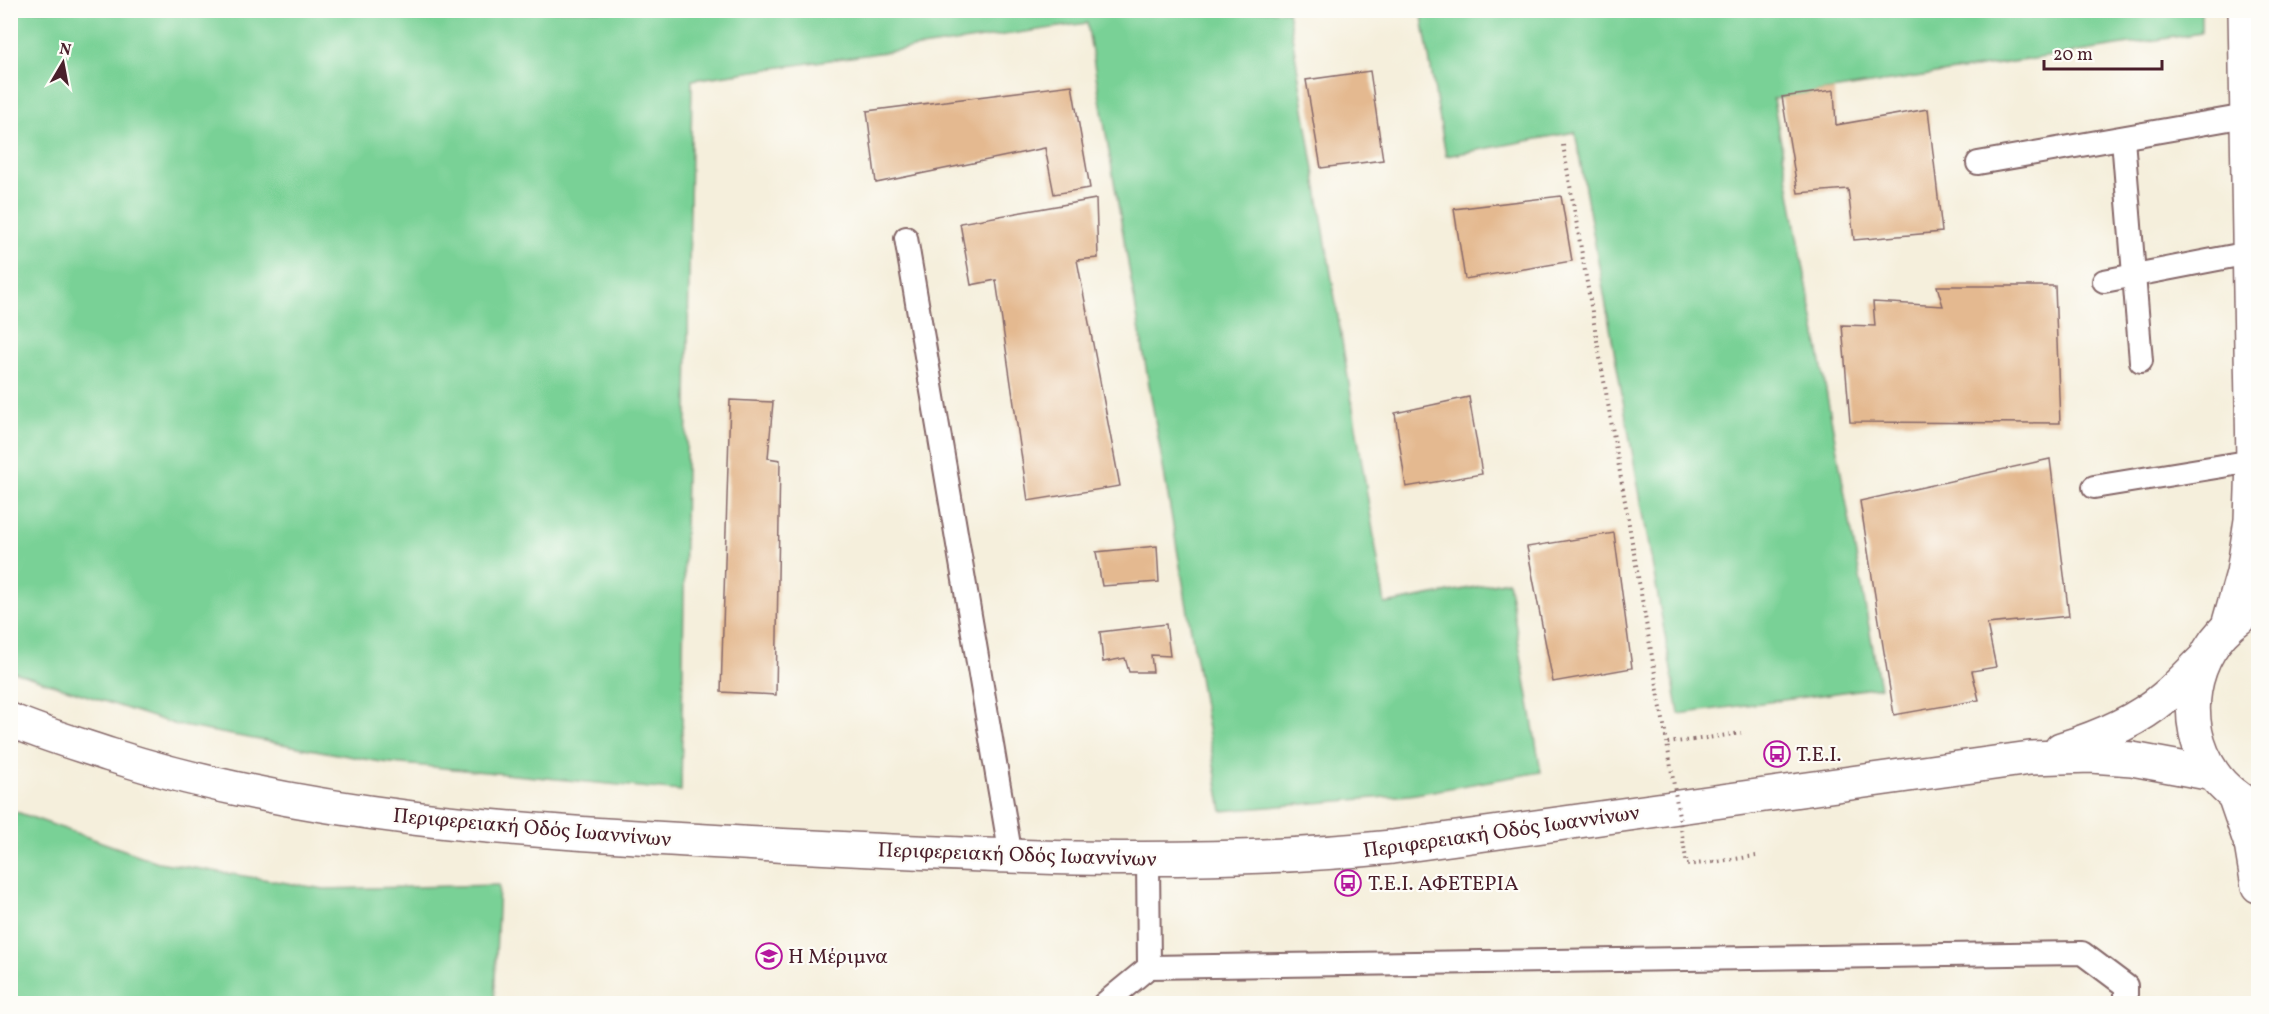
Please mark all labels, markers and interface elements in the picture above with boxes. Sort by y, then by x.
north arrow [33,33,93,93]
scale bar [2044,33,2162,71]
text: N [58,38,73,62]
text: 20 m [2053,43,2093,68]
bus stop icon: Τ.Ε.Ι. [1762,739,1792,769]
place label: Τ.Ε.Ι. [1796,741,1842,770]
street label: Περιφερειακή Οδός Ιωαννίνων [1361,799,1641,866]
street label: Περιφερειακή Οδός Ιωαννίνων [392,802,672,855]
street label: Περιφερειακή Οδός Ιωαννίνων [877,836,1157,875]
bus stop icon: Τ.Ε.Ι. ΑΦΕΤΕΡΙΑ [1333,868,1363,898]
place label: Τ.Ε.Ι. ΑΦΕΤΕΡΙΑ [1368,870,1519,899]
school or university icon: Η Μέριμνα [754,941,784,971]
place label: Η Μέριμνα [788,943,888,972]

